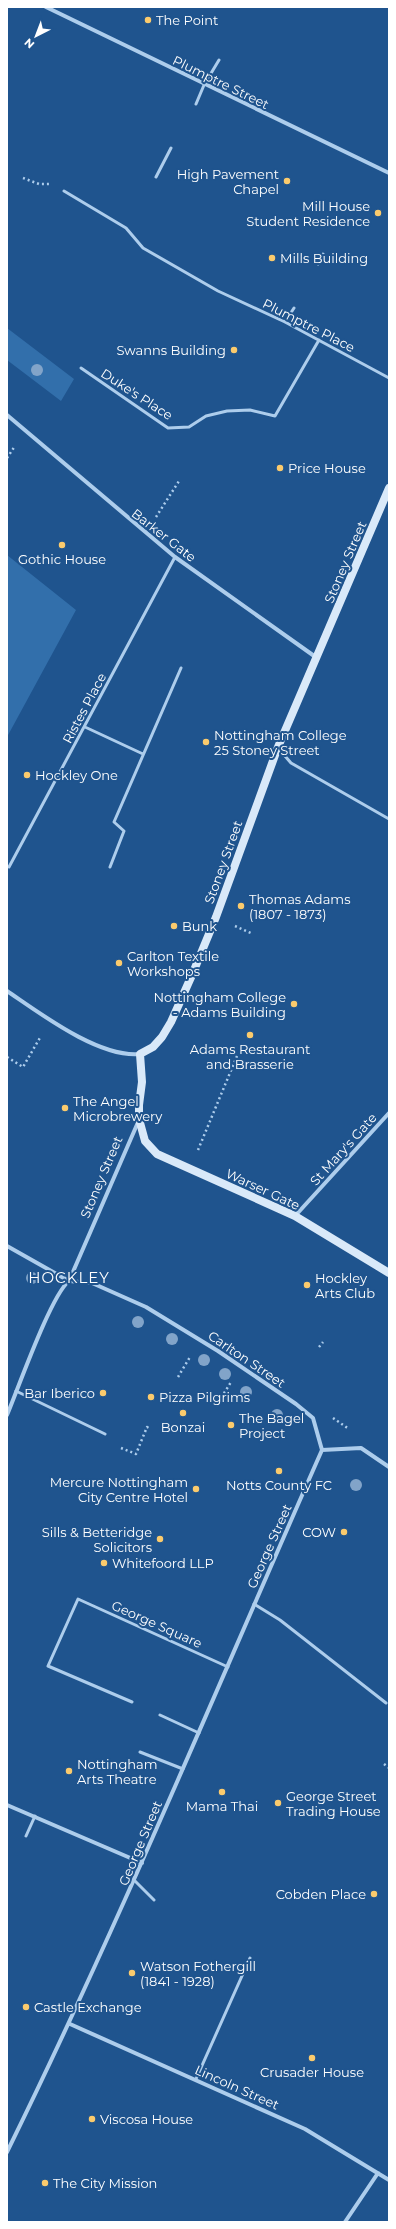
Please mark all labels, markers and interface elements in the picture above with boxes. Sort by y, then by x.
place label: The Point [156,12,218,28]
marker: The Point [143,15,153,25]
north arrow [16,16,56,56]
text: N [21,35,37,52]
street label: Plumptre Street [170,52,272,112]
place label: High Pavement Chapel [177,166,279,197]
marker: High Pavement Chapel [282,176,292,186]
place label: Mill House Student Residence [246,198,370,229]
marker: Mill House Student Residence [373,208,383,218]
place label: Mills Building [280,250,368,266]
marker: Mills Building [267,253,277,263]
street label: Plumptre Place [260,295,358,355]
place label: Swanns Building [116,342,226,358]
marker: Swanns Building [229,345,239,355]
street label: Duke's Place [98,365,176,423]
place label: Price House [288,460,366,476]
marker: Price House [275,463,285,473]
street label: Barker Gate [129,505,199,565]
street label: Stoney Street [321,519,369,605]
marker: Gothic House [57,540,67,550]
place label: Gothic House [18,551,106,567]
street label: Ristes Place [59,670,109,746]
place label: Nottingham College 25 Stoney Street [214,727,347,758]
marker: Nottingham College 25 Stoney Street [201,737,211,747]
place label: Hockley One [35,767,118,783]
marker: Hockley One [22,770,32,780]
street label: Stoney Street [201,818,245,906]
place label: Thomas Adams (1807 - 1873) [249,891,351,922]
marker: Thomas Adams (1807 - 1873) [236,901,246,911]
place label: Bunk [182,918,217,934]
marker: Bunk [169,921,179,931]
place label: Carlton Textile Workshops [127,948,219,979]
marker: Carlton Textile Workshops [114,958,124,968]
place label: Nottingham College - Adams Building [153,989,286,1020]
marker: Nottingham College - Adams Building [289,999,299,1009]
marker: Adams Restaurant and Brasserie [245,1030,255,1040]
place label: Adams Restaurant and Brasserie [190,1041,310,1072]
place label: The Angel Microbrewery [73,1093,163,1124]
marker: The Angel Microbrewery [60,1103,70,1113]
street label: St Mary's Gate [306,1109,380,1189]
street label: Stoney Street [77,1134,125,1220]
street label: Warser Gate [223,1165,303,1213]
district label: HOCKLEY [28,1268,110,1287]
place label: Hockley Arts Club [315,1270,375,1301]
marker: Hockley Arts Club [302,1280,312,1290]
street label: Carlton Street [205,1327,289,1391]
place label: Bar Iberico [24,1385,95,1401]
marker: Bar Iberico [98,1388,108,1398]
place label: Pizza Pilgrims [159,1389,250,1405]
marker: Pizza Pilgrims [146,1392,156,1402]
marker: Bonzai [178,1408,188,1418]
place label: The Bagel Project [239,1410,304,1441]
place label: Bonzai [161,1419,205,1435]
marker: The Bagel Project [226,1420,236,1430]
marker: Notts County FC [274,1466,284,1476]
place label: Mercure Nottingham City Centre Hotel [50,1474,188,1505]
place label: Notts County FC [226,1477,332,1493]
marker: Mercure Nottingham City Centre Hotel [191,1484,201,1494]
street label: George Street [243,1501,295,1591]
place label: Sills & Betteridge Solicitors [42,1524,152,1555]
place label: COW [302,1524,336,1540]
marker: COW [339,1527,349,1537]
marker: Sills & Betteridge Solicitors [155,1534,165,1544]
place label: Whitefoord LLP [112,1555,214,1571]
marker: Whitefoord LLP [99,1558,109,1568]
street label: George Square [109,1597,205,1651]
place label: Nottingham Arts Theatre [77,1756,158,1787]
marker: Nottingham Arts Theatre [64,1766,74,1776]
marker: Mama Thai [217,1787,227,1797]
place label: George Street Trading House [286,1788,381,1819]
street label: George Street [115,1798,165,1888]
place label: Mama Thai [186,1798,258,1814]
marker: George Street Trading House [273,1798,283,1808]
place label: Cobden Place [276,1886,366,1902]
marker: Cobden Place [369,1889,379,1899]
place label: Watson Fothergill (1841 - 1928) [140,1958,256,1989]
marker: Watson Fothergill (1841 - 1928) [127,1968,137,1978]
place label: Castle Exchange [34,1999,142,2015]
marker: Castle Exchange [21,2002,31,2012]
marker: Crusader House [307,2053,317,2063]
street label: Lincoln Street [193,2061,281,2113]
place label: Crusader House [260,2064,364,2080]
place label: Viscosa House [100,2111,193,2127]
marker: Viscosa House [87,2114,97,2124]
place label: The City Mission [53,2175,157,2191]
marker: The City Mission [40,2178,50,2188]

